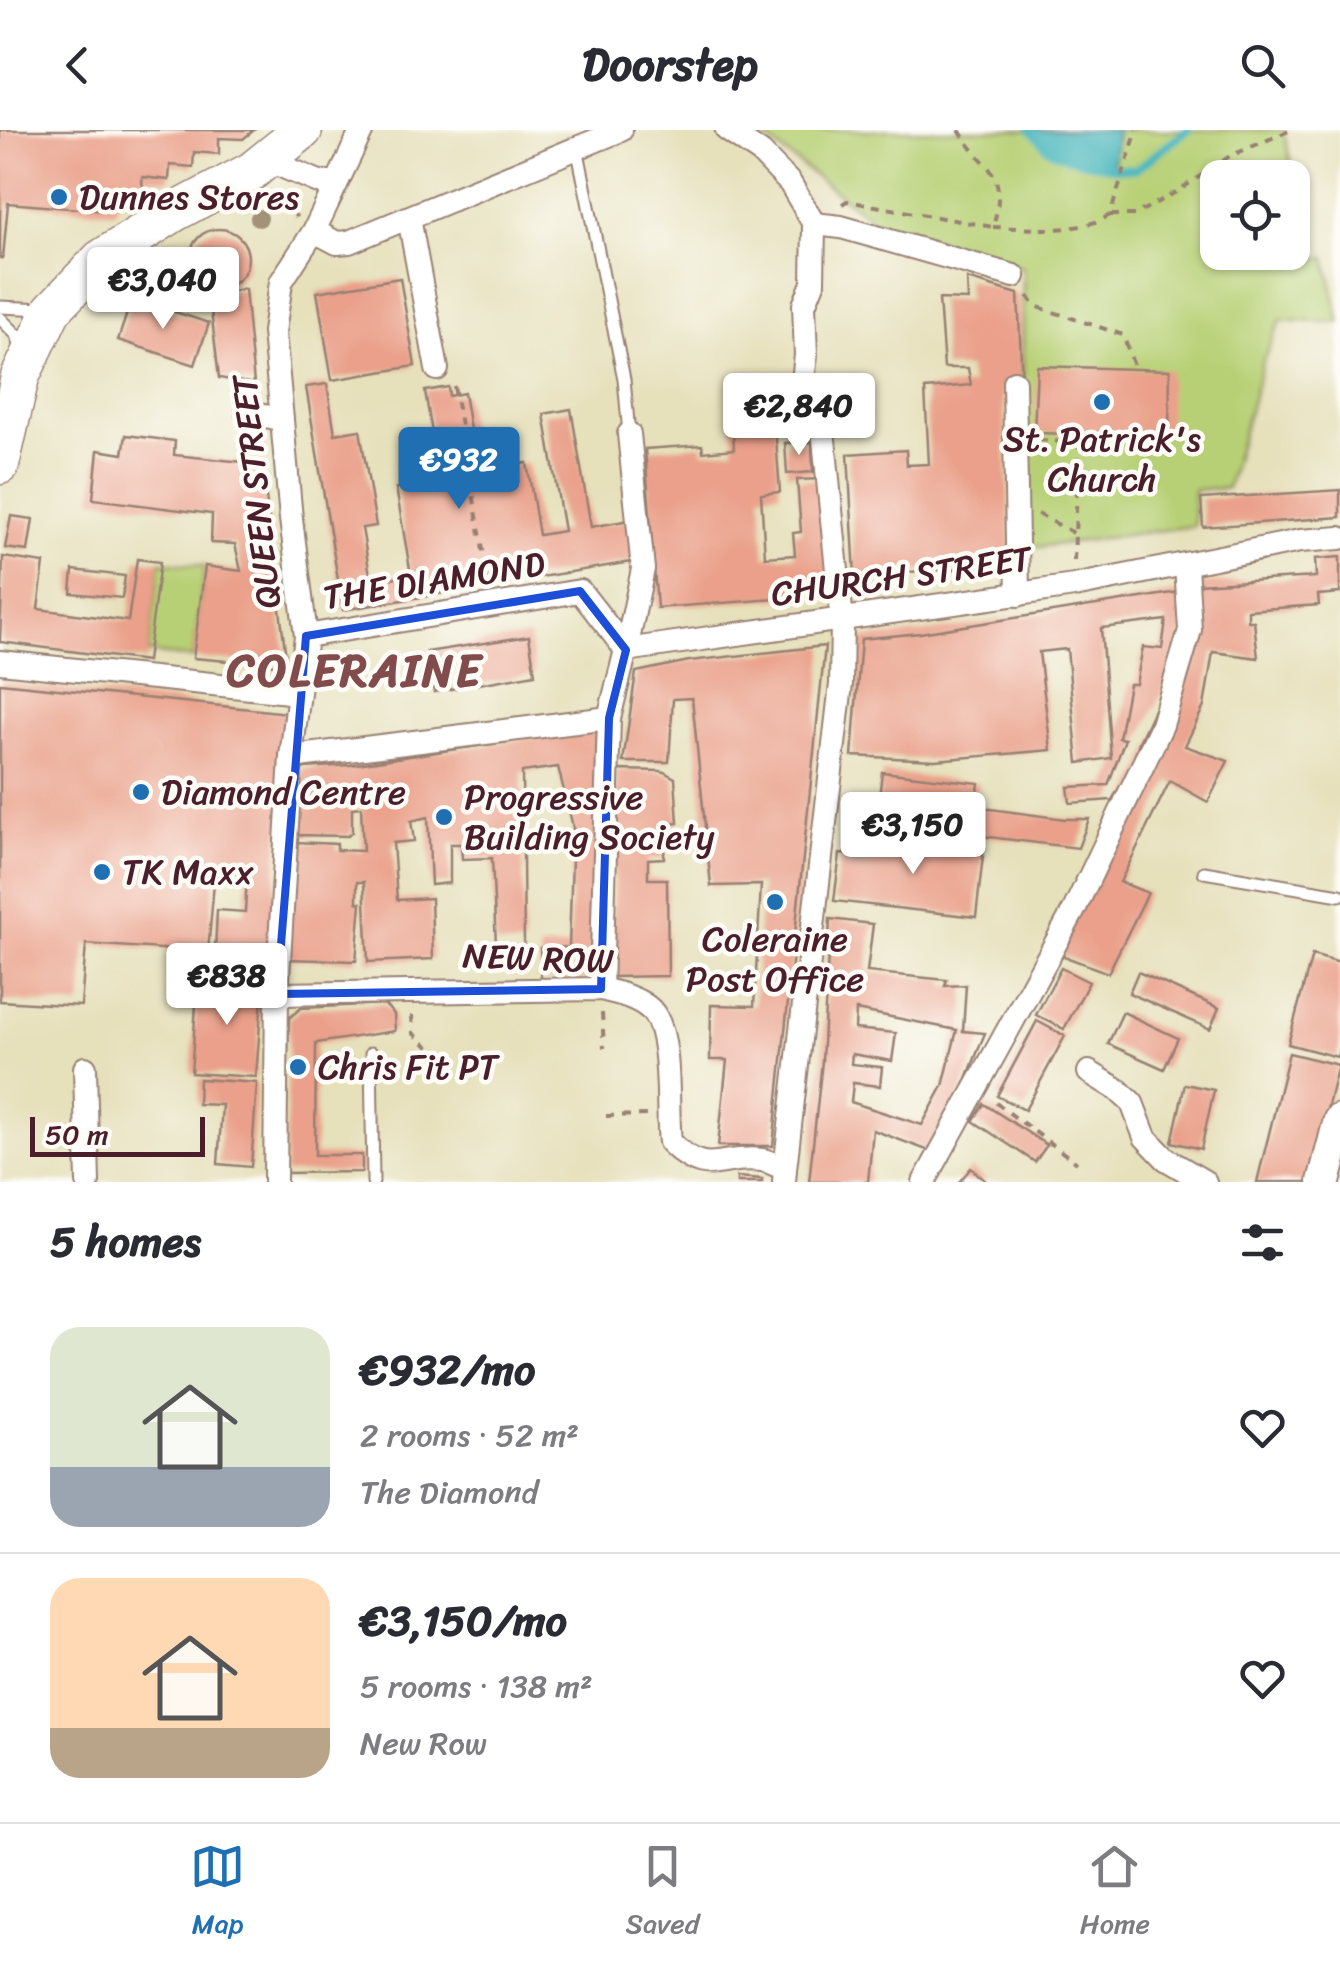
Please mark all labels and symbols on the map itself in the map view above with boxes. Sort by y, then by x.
place label: Dunnes Stores [79,166,300,228]
marker: Dunnes Stores [48,186,70,208]
pin: €3,040 [82,247,244,332]
street label: QUEEN STREET [213,371,299,612]
pin: €2,840 [718,373,880,458]
marker: St. Patrick's Church [1091,391,1113,413]
place label: St. Patrick's Church [1003,408,1202,510]
pin: €932 [400,427,518,512]
street label: CHURCH STREET [767,527,1037,625]
street label: THE DIAMOND [319,532,550,628]
district label: COLERAINE [226,631,484,711]
place label: Diamond Centre [161,761,406,823]
place label: Progressive Building Society [464,766,715,868]
marker: Diamond Centre [130,781,152,803]
pin: €3,150 [832,792,994,877]
marker: Progressive Building Society [433,806,455,828]
place label: TK Maxx [122,841,255,903]
marker: TK Maxx [91,861,113,883]
marker: Coleraine Post Office [764,891,786,913]
place label: Coleraine Post Office [686,908,864,1010]
street label: NEW ROW [462,924,615,992]
pin: €838 [168,943,286,1028]
place label: Chris Fit PT [318,1036,501,1098]
marker: Chris Fit PT [287,1056,309,1078]
scale bar [30,1112,205,1156]

